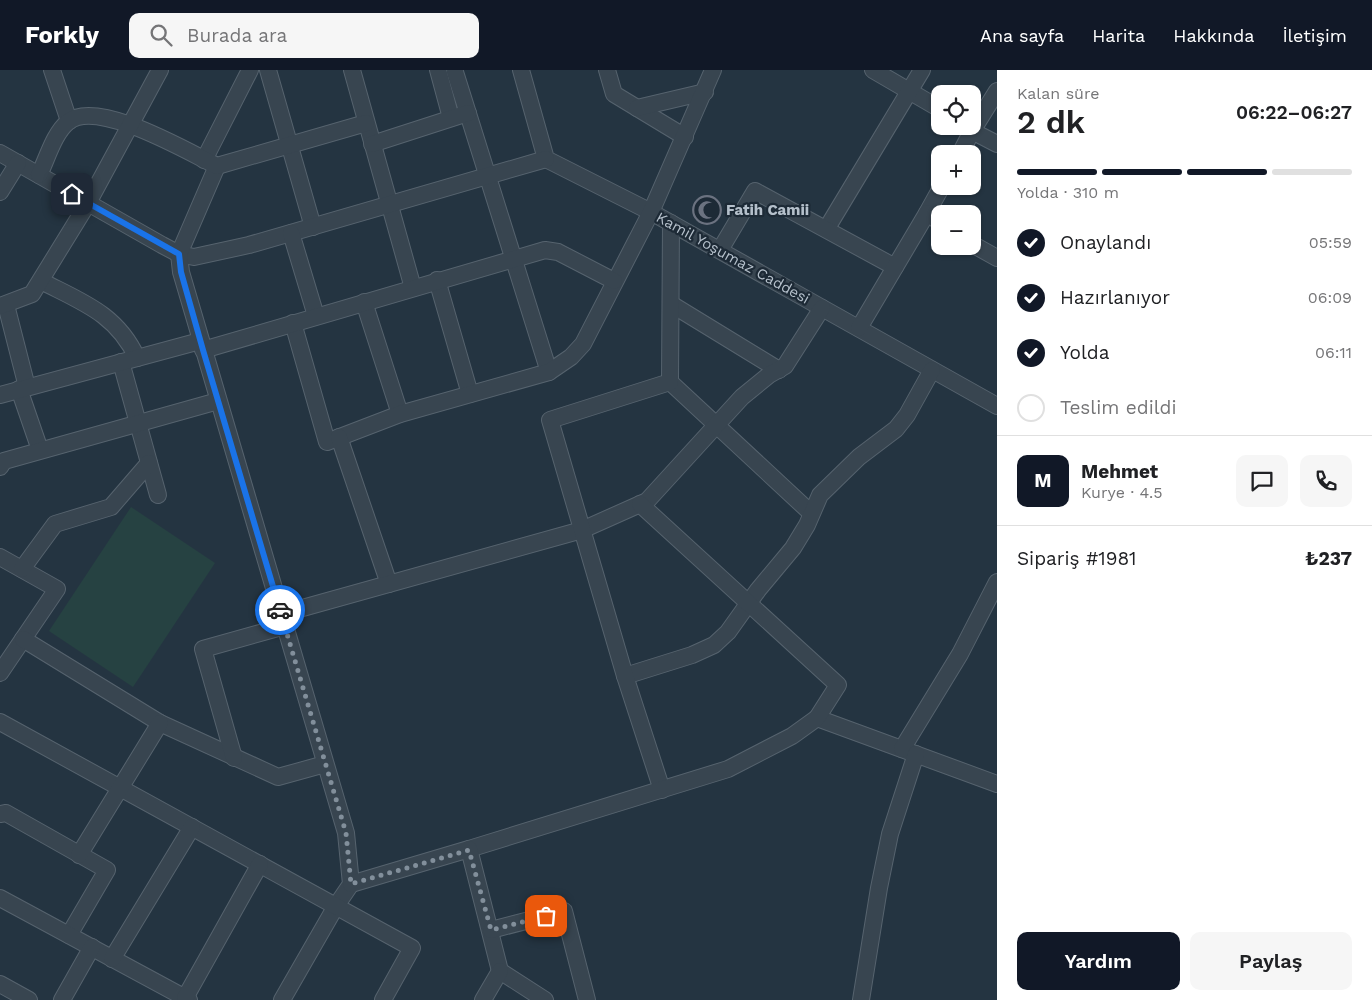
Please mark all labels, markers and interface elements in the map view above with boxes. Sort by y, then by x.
search box [129,13,479,58]
text: Forkly [25,21,99,49]
icon: search [147,21,175,49]
text: Burada ara [187,24,287,47]
text: Ana sayfa [980,25,1064,46]
text: Harita [1092,25,1145,46]
text: Hakkında [1173,25,1254,46]
text: İletişim [1282,25,1347,46]
text: Kalan süre [1017,84,1099,103]
map controls [931,85,981,255]
button: locate [931,85,981,135]
text: 06:22–06:27 [1236,101,1352,124]
text: 2 dk [1017,103,1085,141]
button: + [931,145,981,195]
pin [51,173,93,215]
icon: home [58,180,86,208]
text: Yolda · 310 m [1017,183,1119,202]
mosque icon: Fatih Camii [692,195,722,225]
place label: Fatih Camii [726,201,809,219]
button: − [931,205,981,255]
street label: Kamil Yoşumaz Caddesi [653,208,813,308]
icon: check [1017,229,1045,257]
text: Onaylandı [1060,231,1151,254]
text: 05:59 [1309,233,1352,252]
icon: check [1017,284,1045,312]
text: Hazırlanıyor [1060,286,1170,309]
text: 06:09 [1308,288,1352,307]
icon: check [1017,339,1045,367]
text: Yolda [1060,341,1109,364]
text: 06:11 [1315,343,1352,362]
text: Teslim edildi [1060,396,1177,419]
button: chat [1236,455,1288,507]
button: phone [1300,455,1352,507]
text: Mehmet [1081,460,1158,483]
text: M [1034,469,1052,492]
text: Kurye · 4.5 [1081,483,1163,502]
text: Sipariş #1981 [1017,547,1137,570]
text: ₺237 [1305,547,1352,570]
courier [255,585,305,635]
icon: car [266,596,294,624]
pin [525,895,567,937]
icon: bag [532,902,560,930]
button: Yardım [1017,932,1180,990]
button: Paylaş [1190,932,1352,990]

